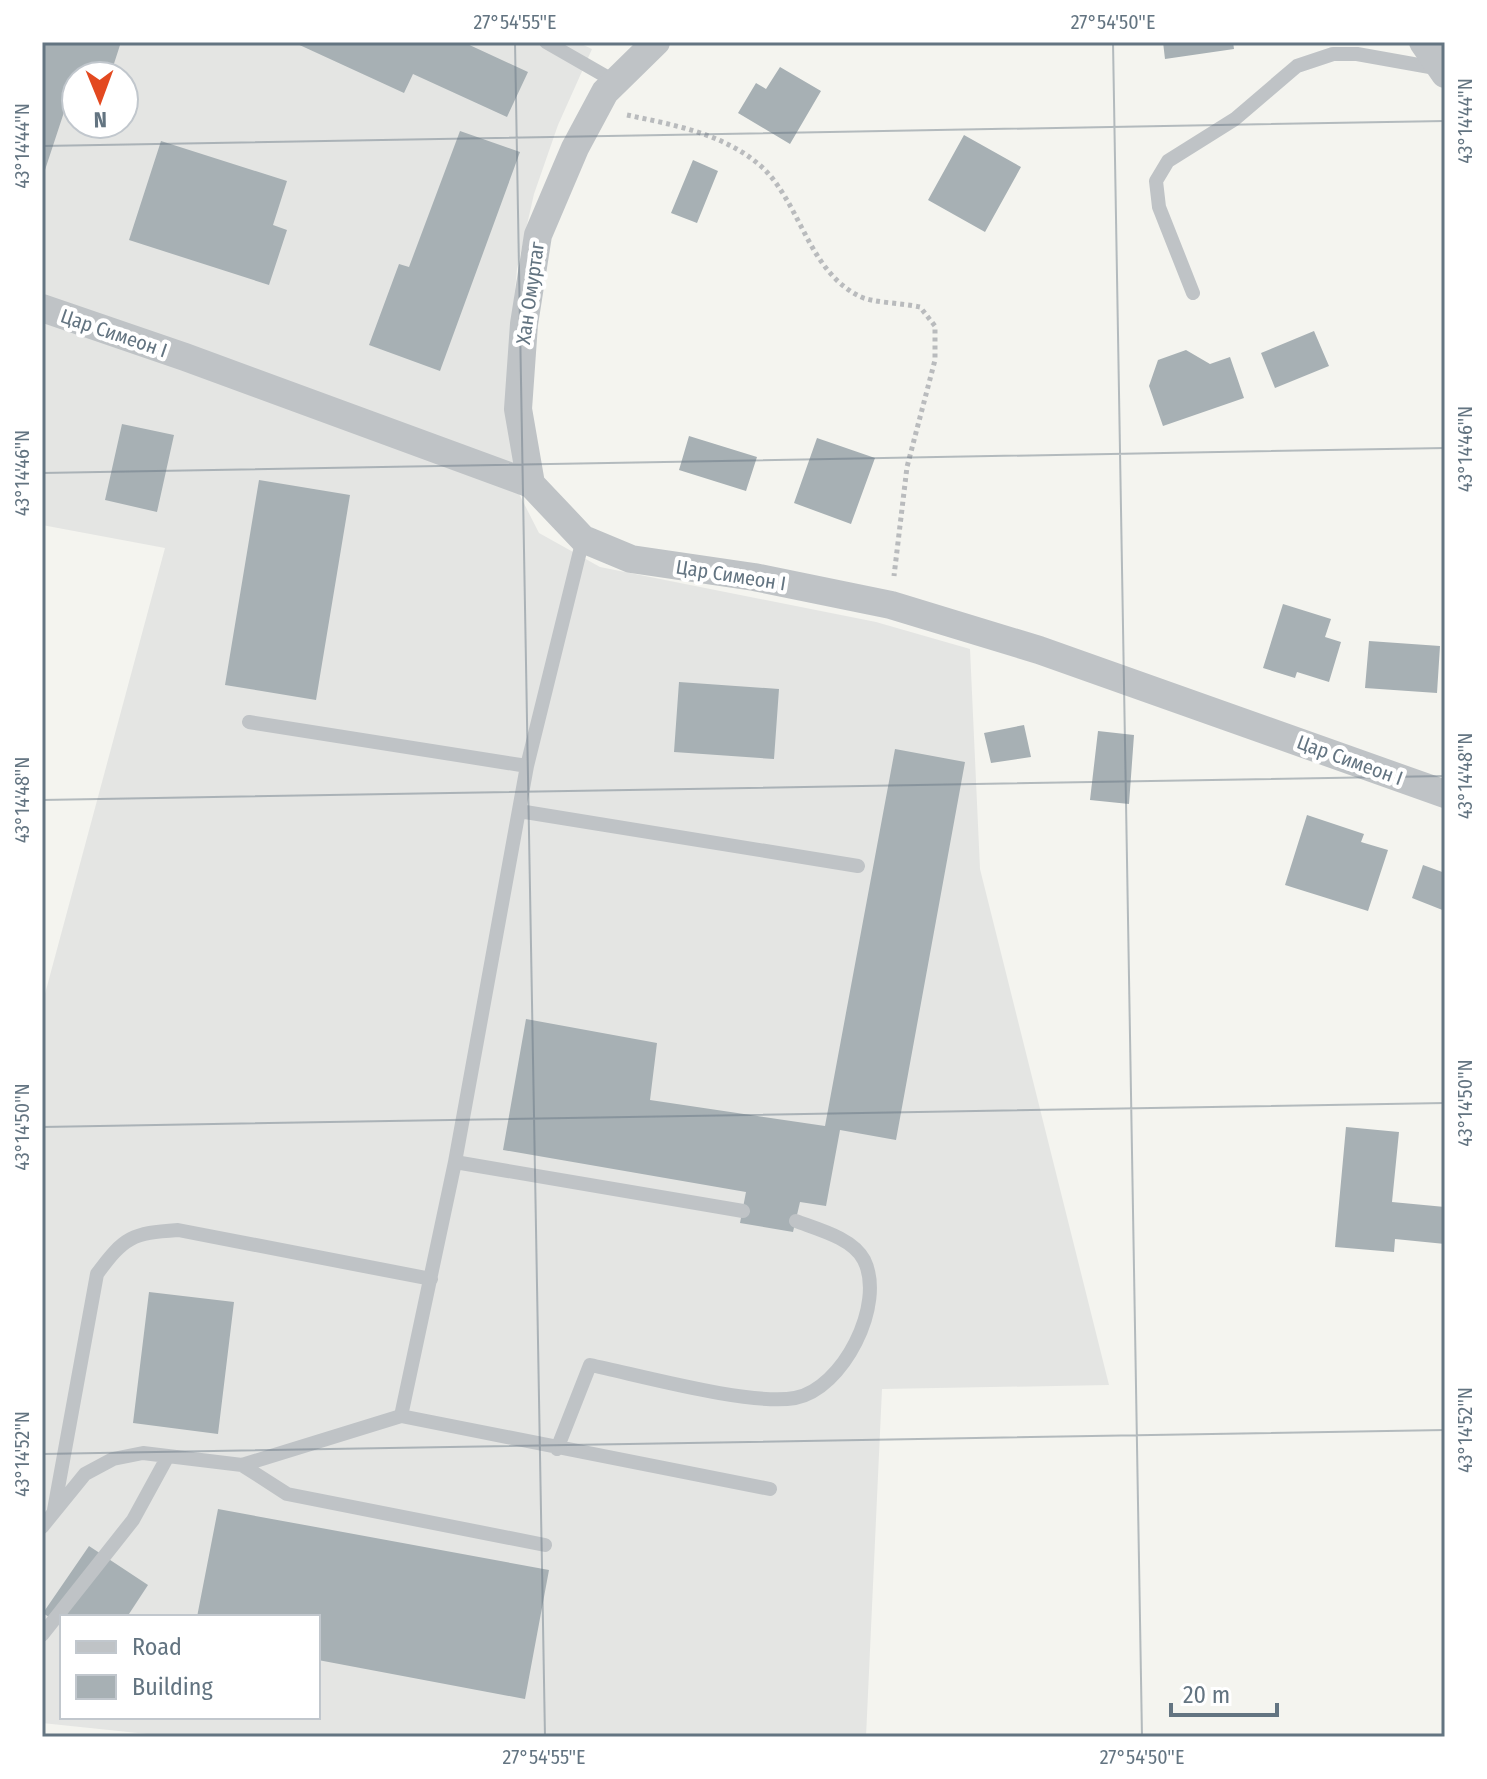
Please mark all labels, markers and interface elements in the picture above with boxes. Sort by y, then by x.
text: 27°54'55"E [474,10,556,34]
text: 27°54'50"E [1071,10,1155,34]
north arrow [60,60,140,140]
text: 43°14'44"N [1453,78,1477,164]
text: 43°14'44"N [10,103,34,189]
text: N [94,106,107,133]
street label: Хан Омуртаг [511,240,549,346]
street label: Цар Симеон I [58,304,170,362]
text: 43°14'46"N [1453,406,1477,492]
text: 43°14'46"N [10,430,34,516]
street label: Цар Симеон I [674,554,788,596]
street label: Цар Симеон I [1294,730,1406,790]
text: 43°14'48"N [1453,733,1477,819]
text: 43°14'48"N [10,757,34,843]
text: 43°14'50"N [1453,1059,1477,1147]
text: 43°14'50"N [10,1083,34,1171]
text: 43°14'52"N [1453,1387,1477,1473]
text: 43°14'52"N [10,1411,34,1497]
legend [60,1615,320,1719]
text: Road [132,1633,182,1661]
scale bar [1171,1667,1277,1717]
text: Building [132,1673,214,1701]
text: 20 m [1183,1681,1230,1709]
text: 27°54'55"E [503,1745,585,1769]
text: 27°54'50"E [1100,1745,1184,1769]

